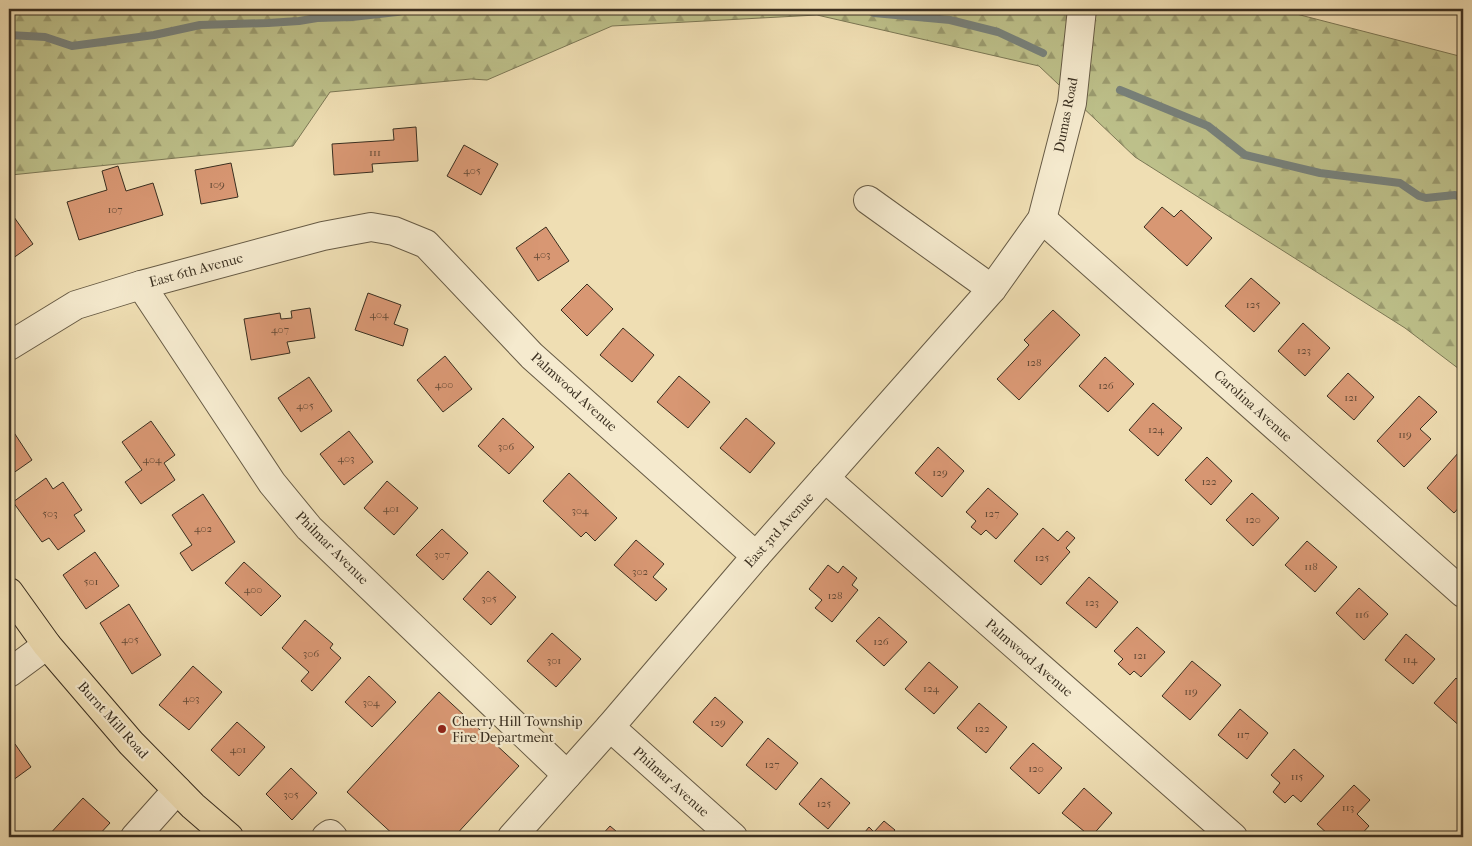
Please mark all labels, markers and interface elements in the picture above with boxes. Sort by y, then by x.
street label: Dumas Road [1050,76,1082,154]
house number: 111 [369,146,381,159]
house number: 405 [463,164,481,177]
house number: 109 [209,178,225,191]
house number: 107 [107,203,123,216]
house number: 403 [533,248,551,261]
street label: East 6th Avenue [147,249,245,291]
house number: 125 [1246,298,1260,311]
house number: 404 [370,308,389,321]
house number: 407 [271,323,289,336]
house number: 123 [1297,344,1311,357]
street label: Palmwood Avenue [527,349,621,435]
house number: 128 [1026,356,1042,369]
street label: Carolina Avenue [1210,366,1296,446]
house number: 400 [435,378,453,391]
house number: 126 [1098,379,1114,392]
house number: 121 [1344,391,1358,404]
house number: 405 [296,399,314,412]
house number: 124 [1148,423,1165,436]
house number: 119 [1398,428,1412,441]
house number: 306 [498,440,514,453]
house number: 403 [337,452,355,465]
house number: 404 [143,453,162,466]
house number: 129 [932,466,948,479]
house number: 122 [1201,475,1217,488]
street label: East 3rd Avenue [741,489,817,571]
house number: 401 [383,502,399,515]
house number: 304 [572,504,589,517]
house number: 503 [42,507,58,520]
house number: 127 [985,507,999,520]
street label: Philmar Avenue [292,508,372,588]
house number: 120 [1245,513,1261,526]
house number: 402 [194,522,212,535]
house number: 307 [434,548,450,561]
house number: 125 [1035,551,1049,564]
house number: 118 [1304,560,1318,573]
house number: 302 [632,565,648,578]
house number: 501 [84,575,98,588]
house number: 400 [244,583,262,596]
house number: 128 [827,589,843,602]
house number: 305 [481,592,497,605]
house number: 123 [1085,596,1099,609]
house number: 116 [1355,608,1369,621]
street label: Palmwood Avenue [982,615,1076,701]
house number: 405 [121,633,139,646]
house number: 126 [873,635,889,648]
house number: 306 [303,647,319,660]
house number: 121 [1133,649,1147,662]
house number: 114 [1403,653,1418,666]
house number: 301 [547,654,561,667]
street label: Burnt Mill Road [74,678,152,762]
house number: 124 [923,682,940,695]
house number: 119 [1184,685,1198,698]
house number: 403 [182,692,200,705]
house number: 304 [363,696,380,709]
place label: Cherry Hill Township Fire Department [452,713,583,746]
house number: 129 [710,716,726,729]
house number: 122 [974,722,990,735]
marker: Cherry Hill Township Fire Department [436,723,448,735]
house number: 117 [1236,728,1250,741]
house number: 401 [230,743,246,756]
street label: Philmar Avenue [629,743,713,821]
house number: 127 [765,758,779,771]
house number: 120 [1028,762,1044,775]
house number: 115 [1291,770,1304,783]
house number: 305 [283,788,299,801]
house number: 125 [817,797,831,810]
house number: 113 [1342,801,1354,814]

